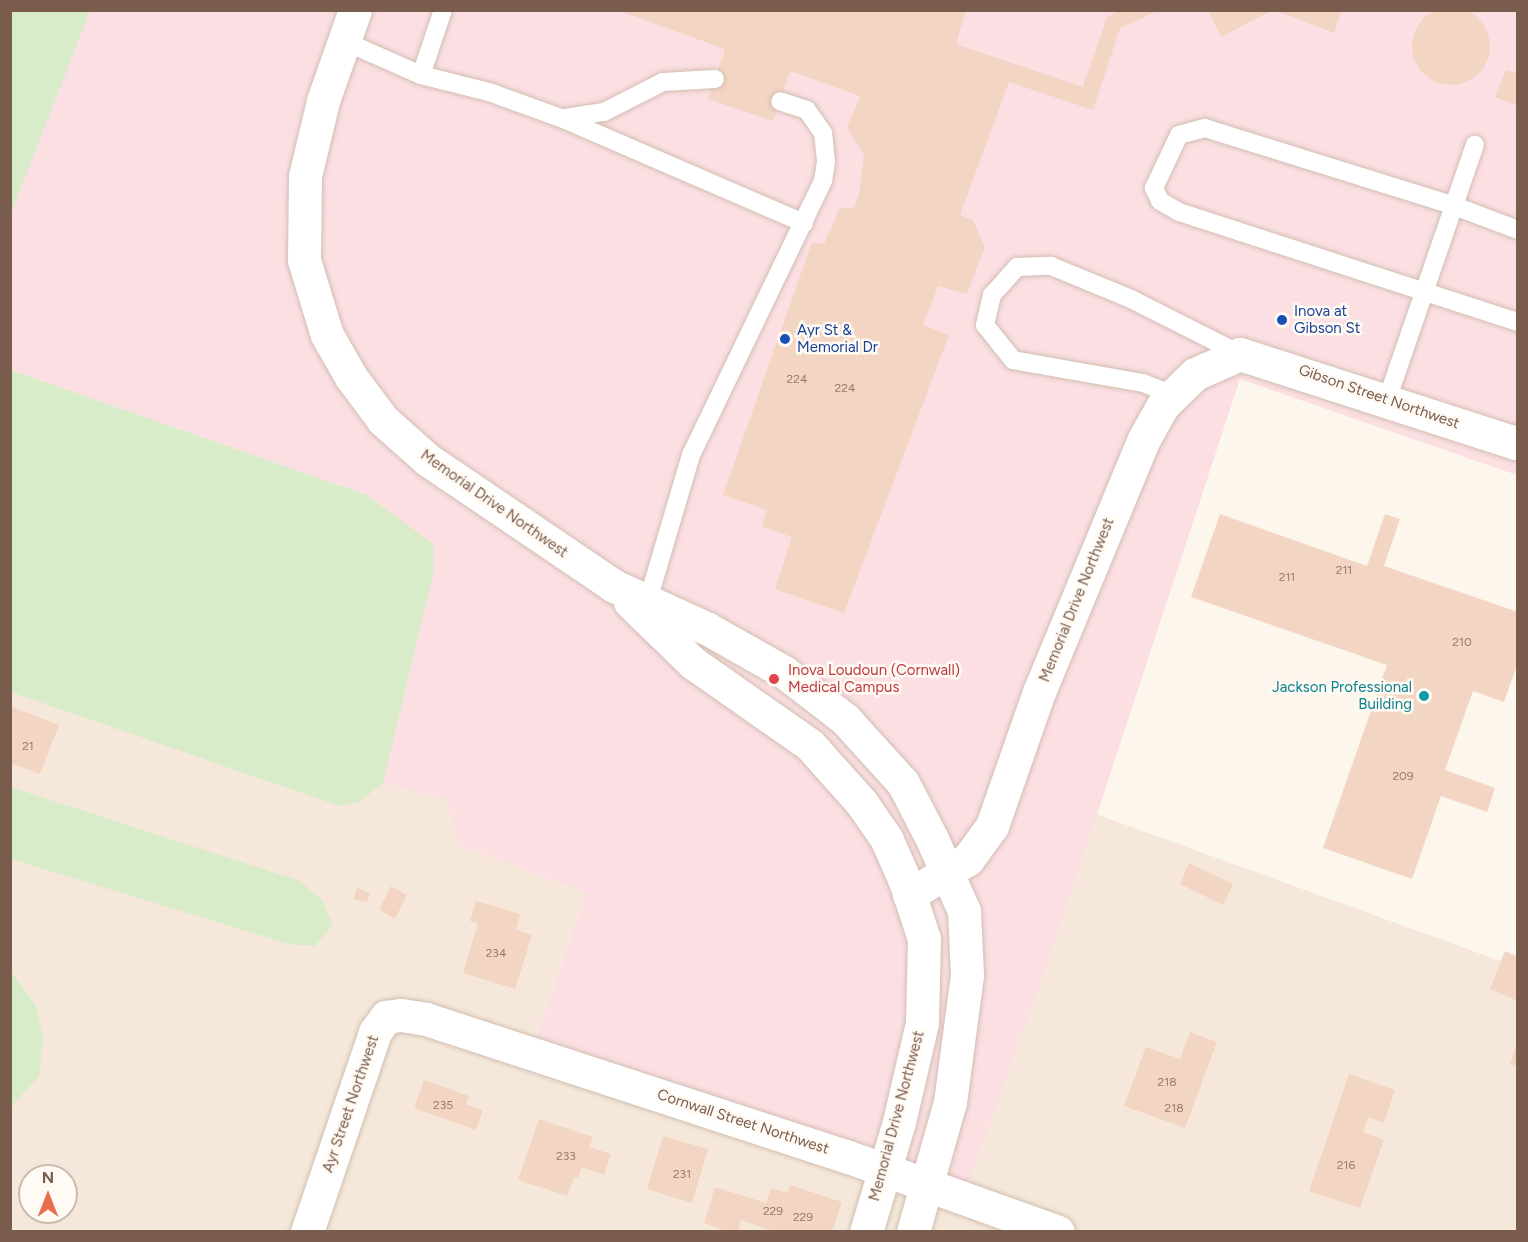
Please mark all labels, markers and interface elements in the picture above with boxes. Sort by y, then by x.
place label: Inova at Gibson St [1294,302,1360,337]
marker: Inova at Gibson St [1275,313,1289,327]
place label: Ayr St & Memorial Dr [797,321,878,356]
marker: Ayr St & Memorial Dr [778,332,792,346]
street label: Gibson Street Northwest [1296,361,1462,433]
house number: 224 [787,373,807,387]
house number: 224 [835,382,855,396]
street label: Memorial Drive Northwest [417,446,571,562]
street label: Memorial Drive Northwest [1036,515,1118,685]
house number: 211 [1336,564,1352,578]
house number: 211 [1279,571,1295,585]
house number: 210 [1452,636,1472,650]
place label: Inova Loudoun (Cornwall) Medical Campus [788,661,960,696]
marker: Inova Loudoun (Cornwall) Medical Campus [765,670,783,688]
place label: Jackson Professional Building [1272,678,1412,713]
marker: Jackson Professional Building [1417,689,1431,703]
house number: 21 [22,740,34,754]
house number: 209 [1392,770,1414,784]
house number: 234 [486,947,506,961]
street label: Memorial Drive Northwest [866,1029,928,1203]
street label: Ayr Street Northwest [319,1033,383,1175]
house number: 218 [1157,1076,1177,1090]
street label: Cornwall Street Northwest [655,1086,831,1158]
house number: 235 [433,1099,453,1113]
house number: 218 [1164,1102,1184,1116]
house number: 233 [556,1150,576,1164]
house number: 216 [1337,1159,1355,1173]
north arrow [18,1164,78,1224]
text: N [42,1168,54,1187]
house number: 231 [673,1168,691,1182]
house number: 229 [763,1205,783,1219]
house number: 229 [793,1211,813,1225]

